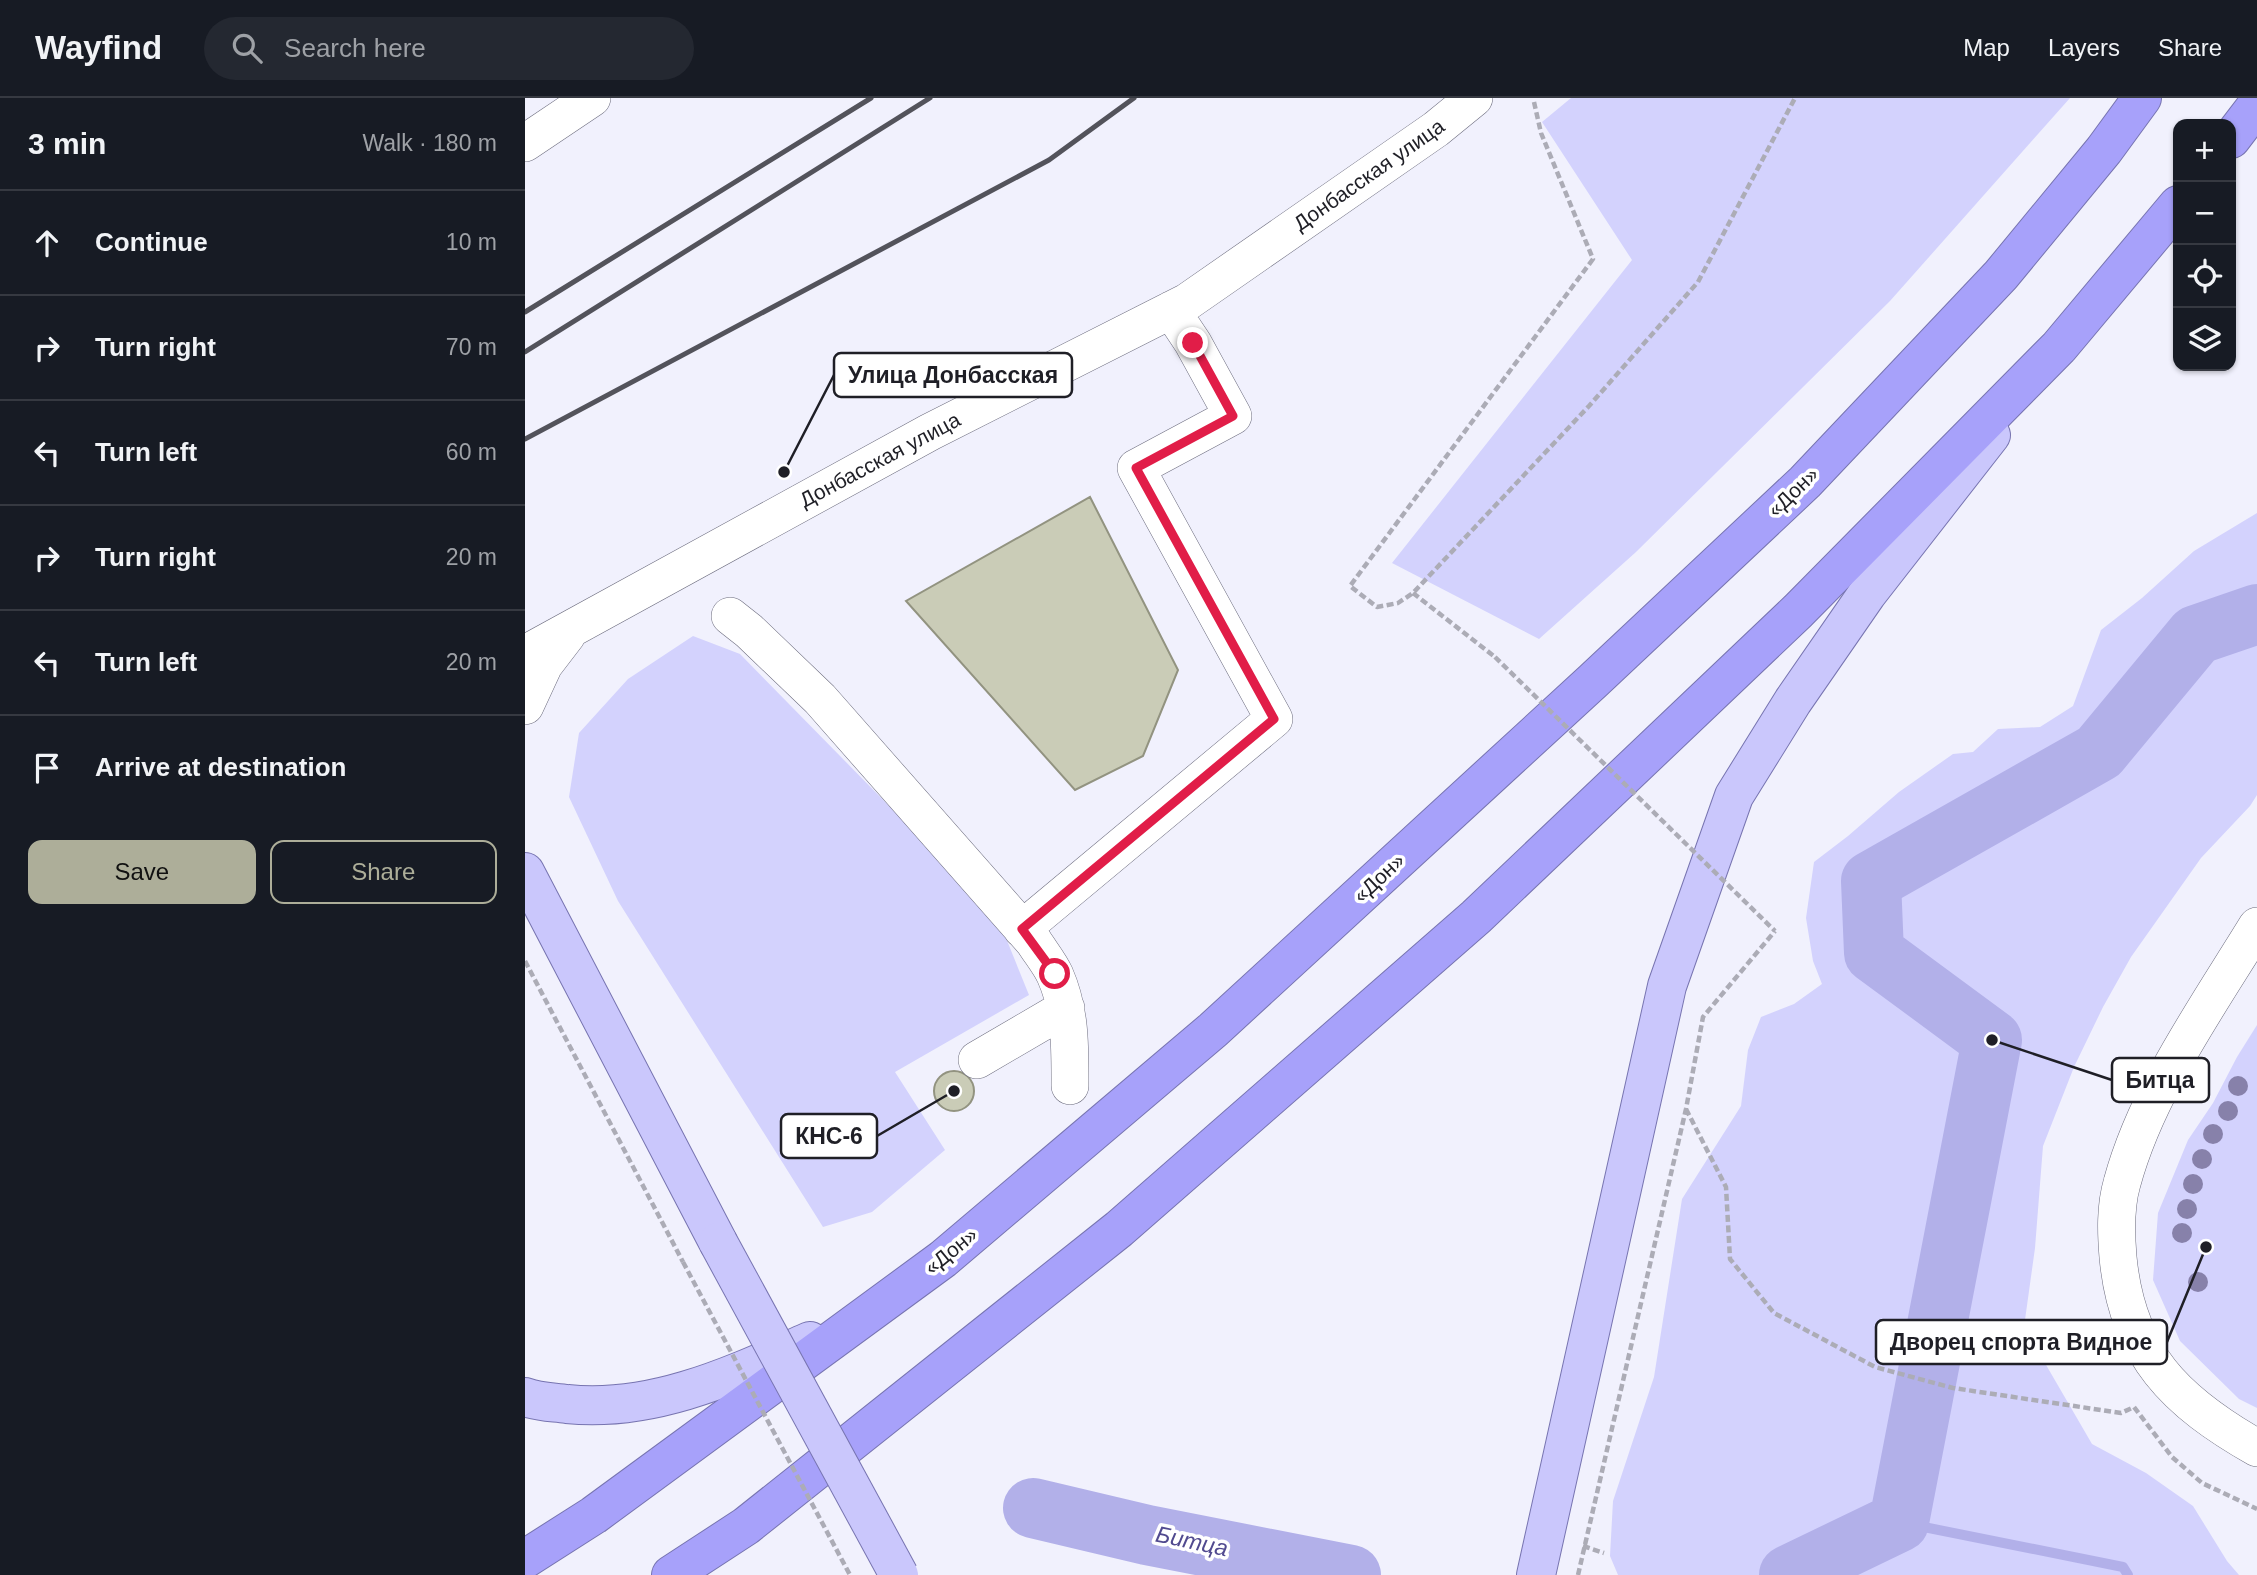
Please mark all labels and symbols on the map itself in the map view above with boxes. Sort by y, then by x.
street label: Донбасская улица [1289,114,1449,235]
route end [1177,327,1208,358]
callout: Улица Донбасская [834,353,1072,397]
text: Улица Донбасская [848,362,1058,388]
street label: Донбасская улица [796,407,964,512]
street label: «Дон» [1763,462,1823,521]
street label: «Дон» [1348,848,1409,907]
route start [1039,958,1070,989]
callout: Битца [2112,1058,2209,1102]
text: Битца [2125,1067,2195,1093]
callout: КНС-6 [781,1114,877,1158]
text: КНС-6 [795,1123,863,1149]
street label: «Дон» [920,1222,982,1279]
callout: Дворец спорта Видное [1876,1320,2167,1364]
text: Дворец спорта Видное [1890,1329,2152,1355]
water label: Битца [1154,1521,1230,1561]

